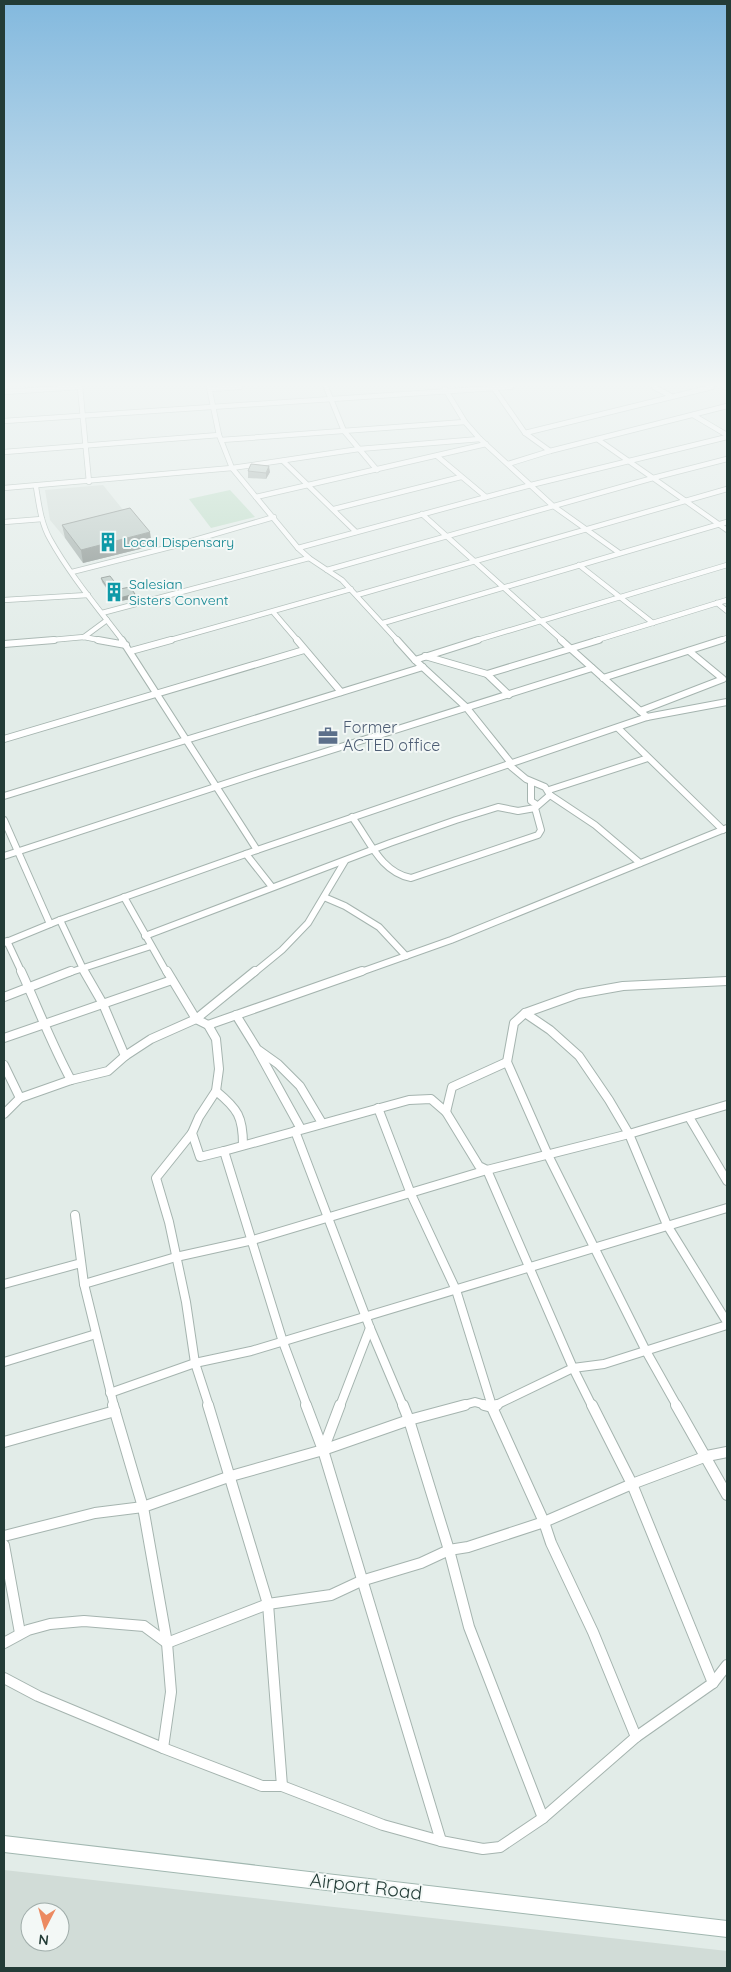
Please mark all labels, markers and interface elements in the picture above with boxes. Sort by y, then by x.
building icon: Local Dispensary [97,531,119,553]
place label: Local Dispensary [123,533,234,551]
place label: Salesian Sisters Convent [129,575,229,609]
building icon: Salesian Sisters Convent [103,581,125,603]
place label: Former ACTED office [343,717,440,755]
office icon: Former ACTED office [317,725,339,747]
street label: Airport Road [309,1867,423,1905]
north arrow [20,1902,70,1952]
text: N [38,1930,50,1949]

